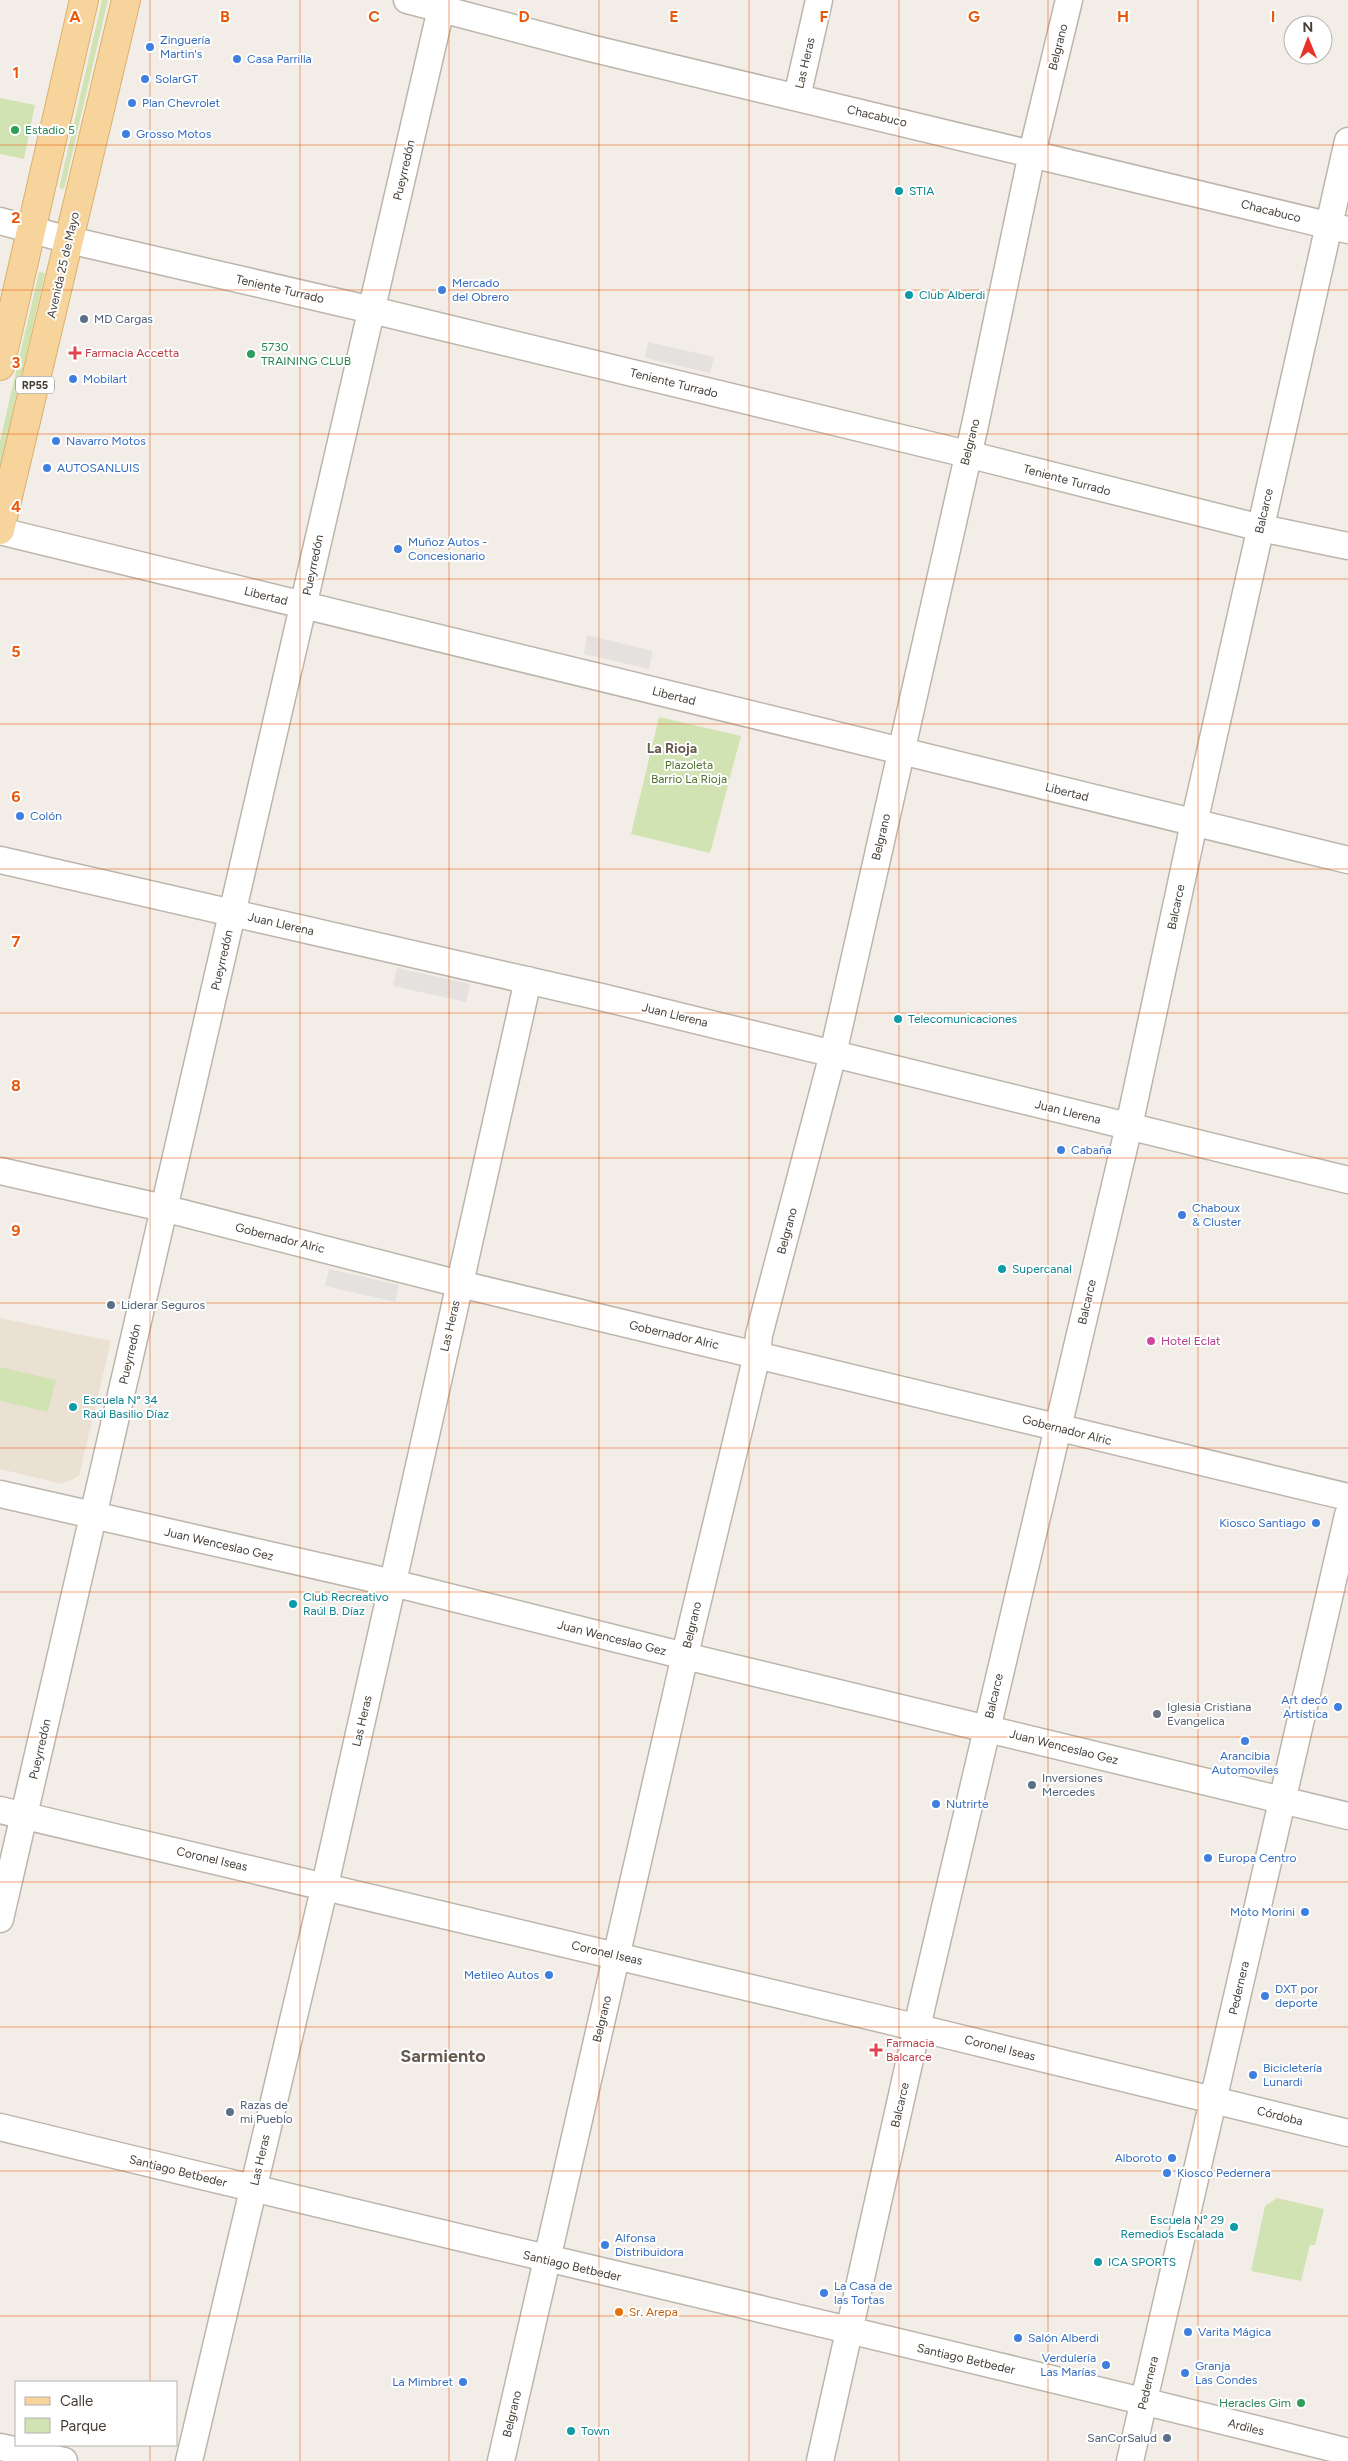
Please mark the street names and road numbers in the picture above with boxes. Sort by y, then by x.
street label: Belgrano [1045,22,1071,72]
street label: Las Heras [792,36,818,90]
street label: Chacabuco [846,102,908,130]
street label: Pueyrredón [390,138,418,202]
street label: Chacabuco [1240,197,1302,225]
street label: Avenida 25 de Mayo [44,210,82,320]
street label: Teniente Turrado [234,272,326,306]
street label: Teniente Turrado [629,365,719,401]
road number: RP55 [16,376,54,394]
street label: Belgrano [957,417,983,467]
street label: Teniente Turrado [1022,462,1112,498]
street label: Balcarce [1252,487,1276,535]
street label: Pueyrredón [300,533,326,597]
street label: Libertad [243,584,289,608]
street label: Libertad [651,684,697,708]
street label: Libertad [1044,780,1090,804]
street label: Belgrano [869,812,893,862]
street label: Balcarce [1164,883,1188,931]
street label: Juan Llerena [247,910,315,938]
street label: Pueyrredón [208,928,236,992]
street label: Juan Llerena [641,1000,709,1030]
street label: Juan Llerena [1034,1097,1102,1127]
street label: Belgrano [774,1206,800,1256]
street label: Gobernador Alric [234,1220,327,1256]
street label: Balcarce [1075,1278,1099,1326]
street label: Las Heras [437,1299,463,1353]
street label: Gobernador Alric [628,1318,721,1352]
street label: Pueyrredón [116,1322,144,1386]
street label: Gobernador Alric [1021,1412,1114,1448]
street label: Juan Wenceslao Gez [163,1525,275,1563]
street label: Belgrano [680,1600,704,1650]
street label: Juan Wenceslao Gez [556,1618,668,1658]
street label: Balcarce [982,1672,1006,1720]
street label: Las Heras [349,1694,375,1748]
street label: Pueyrredón [26,1717,54,1781]
street label: Juan Wenceslao Gez [1008,1727,1120,1767]
street label: Coronel Iseas [175,1844,249,1874]
street label: Coronel Iseas [570,1938,644,1968]
street label: Pedernera [1226,1960,1252,2016]
street label: Belgrano [590,1994,614,2044]
street label: Coronel Iseas [963,2032,1037,2064]
street label: Balcarce [888,2081,912,2129]
street label: Córdoba [1256,2104,1304,2128]
street label: Las Heras [247,2133,273,2187]
street label: Santiago Betbeder [128,2152,228,2190]
street label: Santiago Betbeder [522,2248,622,2284]
street label: Santiago Betbeder [916,2341,1016,2377]
street label: Pedernera [1135,2355,1161,2411]
street label: Belgrano [500,2389,524,2439]
street label: Ardiles [1226,2416,1266,2438]

